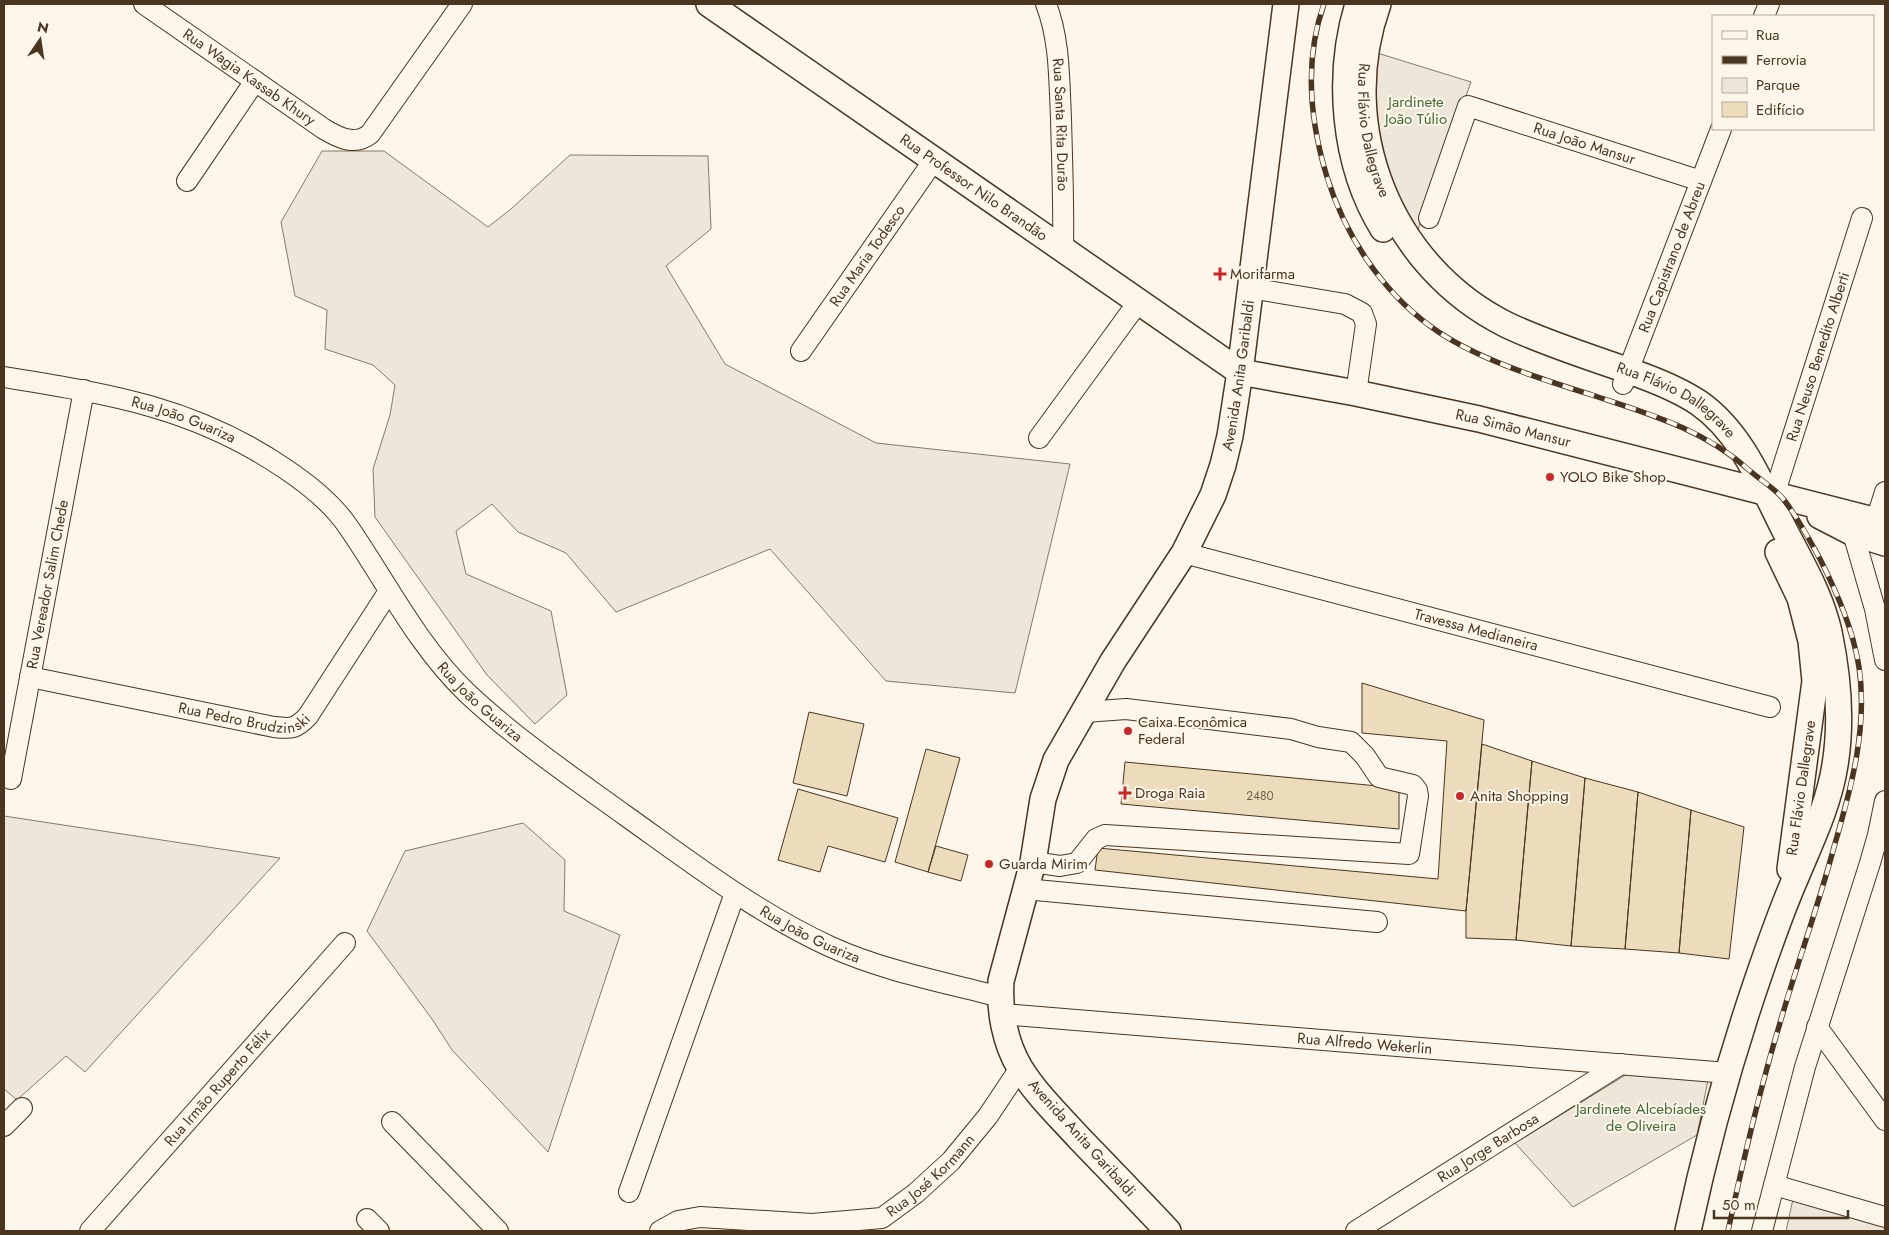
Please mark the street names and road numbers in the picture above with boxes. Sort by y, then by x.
street label: Rua Wagia Kassab Khury [178,23,320,131]
street label: Rua Santa Rita Durão [1047,57,1074,191]
street label: Rua Flávio Dallegrave [1352,62,1396,201]
street label: Rua João Mansur [1531,117,1639,171]
street label: Rua Professor Nilo Brandão [895,128,1052,246]
street label: Rua Capistrano de Abreu [1633,178,1711,336]
street label: Rua Maria Todesco [824,200,910,311]
street label: Rua Neuso Benedito Alberti [1781,269,1855,444]
street label: Avenida Anita Garibaldi [1216,299,1260,453]
street label: Rua Flávio Dallegrave [1614,356,1741,443]
street label: Rua João Guariza [129,391,240,449]
street label: Rua Simão Mansur [1453,403,1574,453]
street label: Rua Vereador Salim Chede [21,498,74,671]
street label: Travessa Medianeira [1412,603,1541,657]
street label: Rua João Guariza [432,657,527,747]
street label: Rua Pedro Brudzinski [176,697,315,739]
street label: Rua Flávio Dallegrave [1781,719,1821,857]
street label: Rua João Guariza [756,900,863,969]
street label: Rua Irmão Ruperto Félix [159,1023,276,1151]
street label: Rua Alfredo Wekerlin [1296,1027,1433,1060]
street label: Avenida Anita Garibaldi [1023,1074,1141,1202]
street label: Rua Jorge Barbosa [1433,1108,1543,1188]
street label: Rua José Kormann [881,1129,980,1222]

